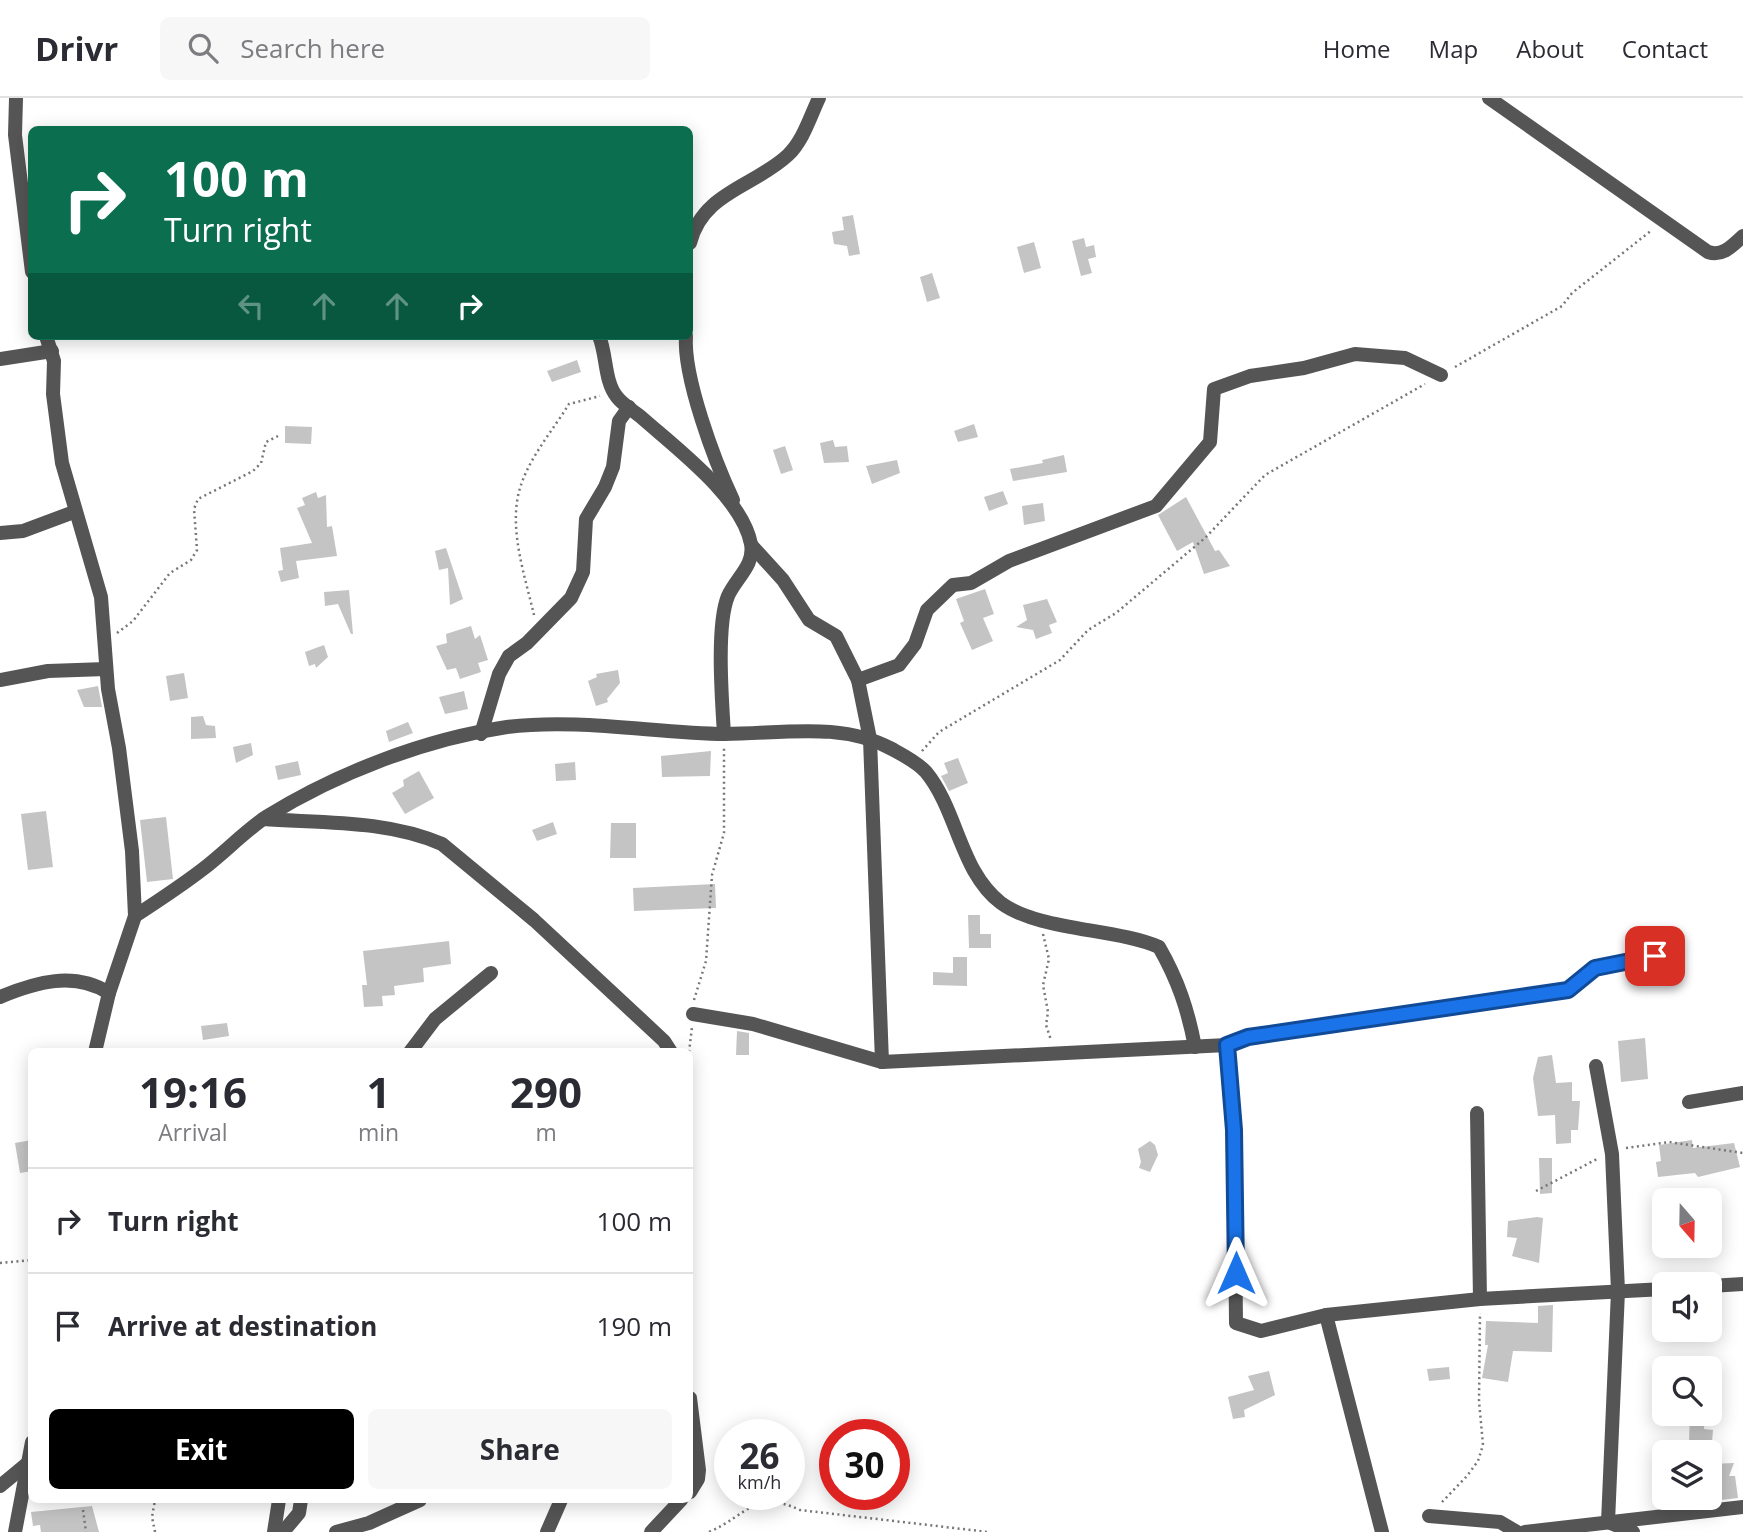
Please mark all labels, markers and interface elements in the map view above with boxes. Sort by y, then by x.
search box [160,17,650,80]
text: Drivr [35,26,118,71]
icon: search [184,29,222,67]
text: Search here [240,30,385,66]
text: Home [1323,32,1391,65]
text: Map [1429,32,1478,65]
text: About [1516,32,1584,65]
text: Contact [1622,32,1708,65]
text: 100 m [164,145,309,211]
icon: right [49,154,140,245]
text: Turn right [164,208,312,251]
icon: left [232,287,270,325]
icon: ahead [305,287,343,325]
icon: ahead [378,287,416,325]
icon: right [451,287,489,325]
pin [1625,926,1685,986]
icon: arrive [1636,937,1674,975]
text: 19:16 [139,1063,247,1120]
text: 1 [366,1063,391,1120]
text: 290 [510,1063,582,1120]
text: Arrival [158,1116,228,1148]
text: min [358,1116,399,1148]
text: m [535,1116,557,1148]
north arrow [1652,1188,1722,1258]
map controls [1652,1188,1722,1510]
icon: right [49,1202,87,1240]
text: Turn right [108,1203,239,1239]
text: 100 m [597,1203,672,1239]
position arrow [1199,1236,1273,1310]
button: sound [1652,1272,1722,1342]
icon: arrive [49,1307,87,1345]
text: Arrive at destination [108,1308,377,1344]
text: 190 m [597,1308,672,1344]
button: search [1652,1356,1722,1426]
button: Exit [49,1409,354,1489]
button: Share [368,1409,672,1489]
speed limit sign: 30 [819,1419,910,1510]
text: 26 [739,1432,780,1479]
button: layers [1652,1440,1722,1510]
text: km/h [738,1470,781,1494]

